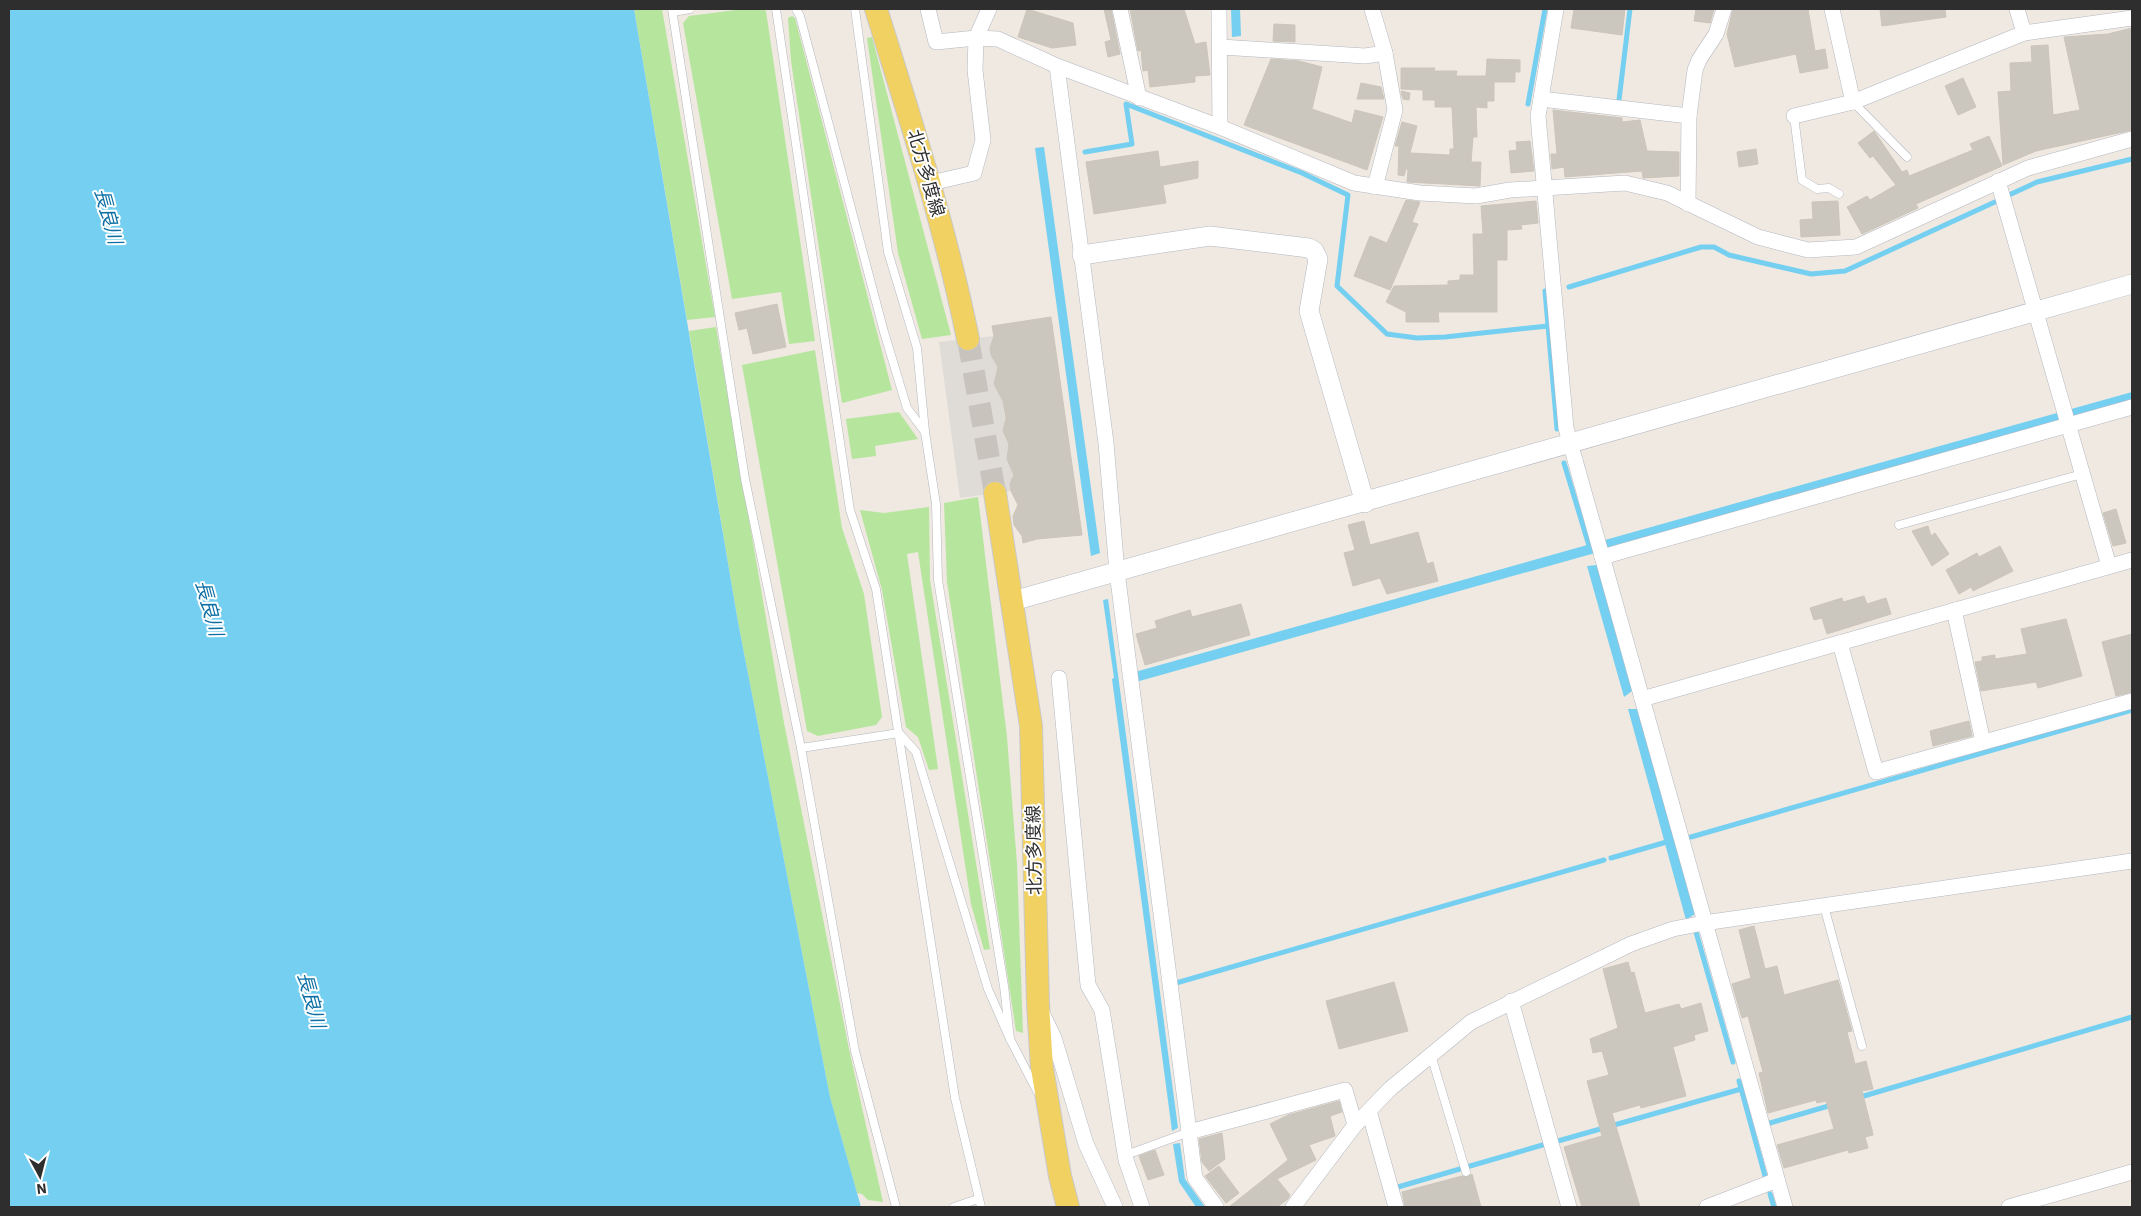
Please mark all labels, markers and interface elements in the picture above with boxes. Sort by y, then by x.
street label: 北方多度線 [903,126,950,219]
water label: 長良川 [90,185,128,249]
water label: 長良川 [191,577,229,641]
street label: 北方多度線 [1021,805,1046,895]
water label: 長良川 [293,969,331,1033]
north arrow [15,1151,65,1201]
text: N [35,1179,48,1198]

